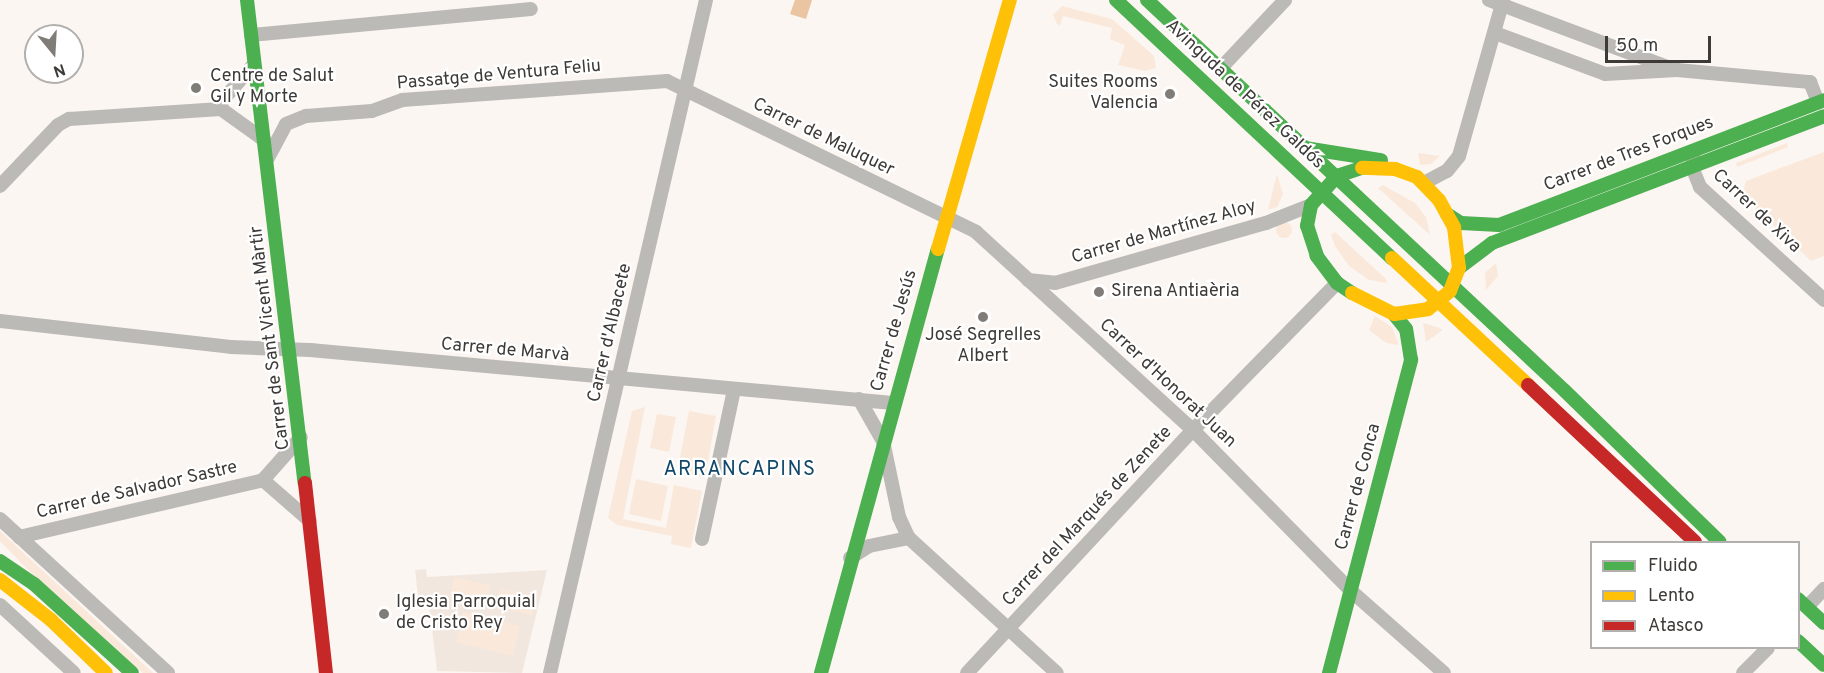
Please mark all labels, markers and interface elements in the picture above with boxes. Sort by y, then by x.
street label: Avinguda de Pérez Galdós [1160,16,1328,174]
north arrow [24,24,84,84]
scale bar [1608,24,1714,62]
text: 50 m [1616,35,1658,58]
street label: Passatge de Ventura Feliu [396,56,602,96]
text: N [50,58,68,81]
place label: Centre de Salut Gil y Morte [210,67,334,110]
place label: Suites Rooms Valencia [1048,73,1158,116]
marker: Centre de Salut Gil y Morte [187,79,205,97]
marker: Suites Rooms Valencia [1163,87,1177,101]
street label: Carrer de Maluquer [749,94,897,182]
street label: Carrer de Tres Forques [1541,113,1717,197]
street label: Carrer de Xiva [1707,165,1805,259]
street label: Carrer de Martínez Aloy [1069,196,1259,270]
street label: Carrer de Sant Vicent Màrtir [246,224,296,452]
street label: Carrer d'Albacete [585,261,637,405]
street label: Carrer de Jesús [867,267,923,395]
place label: Sirena Antiaèria [1111,281,1240,303]
marker: Sirena Antiaèria [1092,285,1106,299]
marker: José Segrelles Albert [976,310,990,324]
street label: Carrer d'Honorat Juan [1094,315,1240,453]
place label: José Segrelles Albert [925,326,1041,368]
street label: Carrer de Marvà [440,335,570,367]
street label: Carrer de Conca [1332,421,1386,553]
street label: Carrer del Marqués de Zenete [999,422,1177,612]
street label: Carrer de Salvador Sastre [34,457,240,525]
district label: ARRANCAPINS [663,458,817,482]
legend [1590,541,1800,649]
text: Fluido [1648,555,1698,578]
text: Lento [1648,585,1694,608]
place label: Iglesia Parroquial de Cristo Rey [396,593,536,636]
marker: Iglesia Parroquial de Cristo Rey [377,607,391,621]
text: Atasco [1648,615,1704,638]

